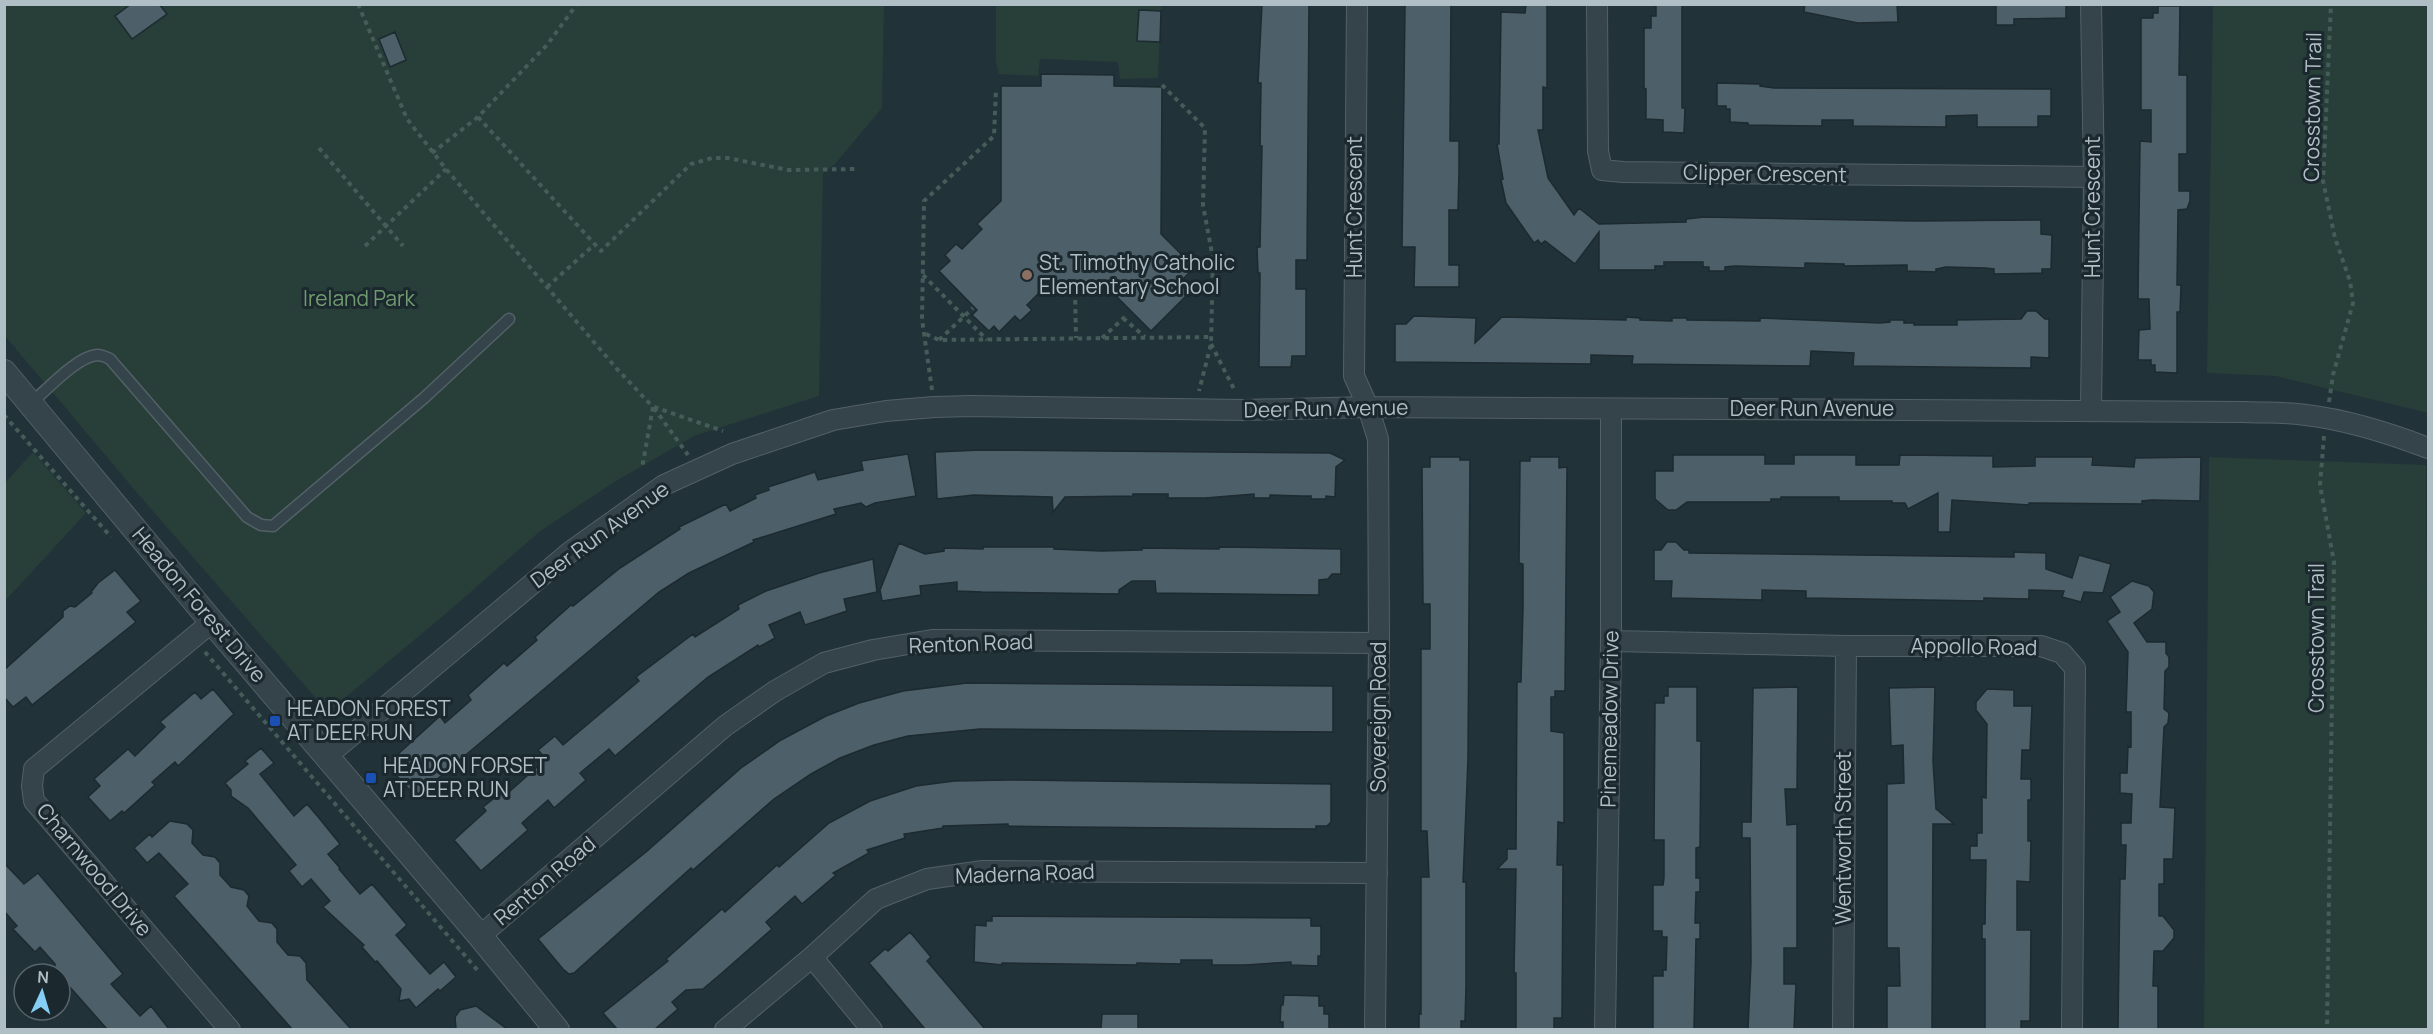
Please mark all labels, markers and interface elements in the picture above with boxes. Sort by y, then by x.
street label: Crosstown Trail [2297,32,2327,182]
street label: Hunt Crescent [1340,136,1368,278]
street label: Hunt Crescent [2078,136,2106,278]
street label: Clipper Crescent [1683,158,1847,188]
place label: St. Timothy Catholic Elementary School [1039,248,1235,300]
marker: St. Timothy Catholic Elementary School [1020,268,1034,282]
park label: Ireland Park [303,284,416,312]
street label: Deer Run Avenue [1243,393,1409,423]
street label: Deer Run Avenue [1730,394,1894,422]
street label: Deer Run Avenue [525,474,674,594]
street label: Headon Forest Drive [126,521,273,688]
street label: Crosstown Trail [2302,563,2330,713]
street label: Renton Road [908,627,1034,659]
street label: Pinemeadow Drive [1593,630,1625,808]
street label: Appollo Road [1910,631,2038,661]
street label: Sovereign Road [1364,642,1392,792]
place label: HEADON FOREST AT DEER RUN [287,694,451,746]
marker: HEADON FOREST AT DEER RUN [268,714,282,728]
place label: HEADON FORSET AT DEER RUN [383,751,547,803]
street label: Wentworth Street [1829,751,1857,925]
marker: HEADON FORSET AT DEER RUN [364,771,378,785]
street label: Charnwood Drive [31,797,159,942]
street label: Renton Road [488,829,601,931]
street label: Maderna Road [955,857,1095,889]
north arrow [12,962,72,1022]
text: N [37,966,50,988]

